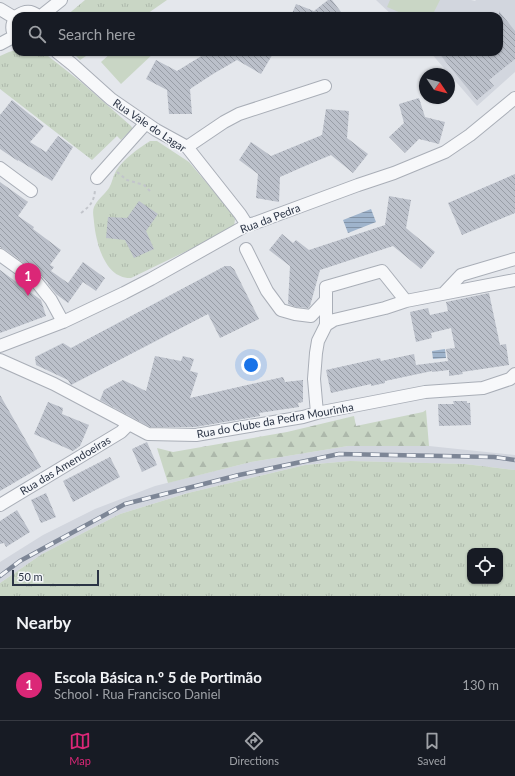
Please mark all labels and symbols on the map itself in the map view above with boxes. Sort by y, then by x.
north arrow [419,68,455,104]
street label: Rua Vale do Lagar [111,96,189,154]
street label: Rua da Pedra [238,201,302,235]
pin: 1 [15,263,41,296]
your location [241,355,261,375]
street label: Rua do Clube da Pedra Mourinha [196,400,354,440]
street label: Rua das Amendoeiras [17,433,113,497]
scale bar [12,568,99,587]

